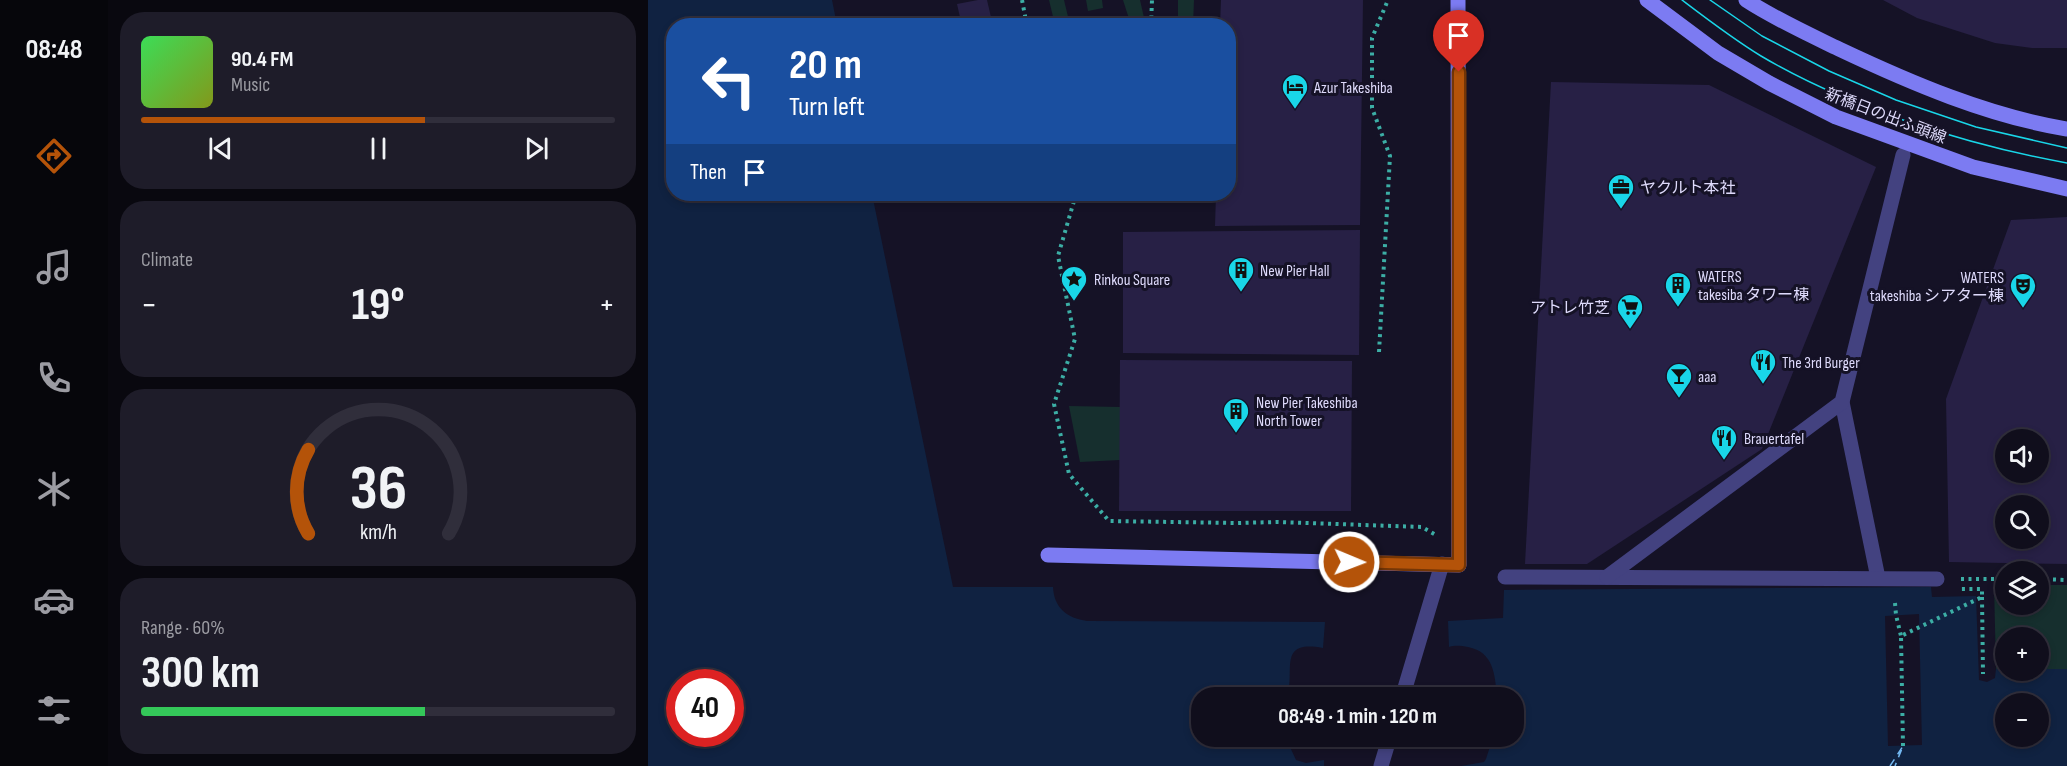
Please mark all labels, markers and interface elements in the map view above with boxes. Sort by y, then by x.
pin [1433,10,1484,72]
icon: arrive [1442,19,1475,52]
text: 08:48 [26,34,82,66]
text: 20 m [789,40,862,91]
icon: left [690,42,768,120]
text: 90.4 FM [231,46,293,73]
hotel icon: Azur Takeshiba [1280,72,1310,110]
text: Music [231,73,270,97]
place label: Azur Takeshiba [1313,79,1393,98]
street label: 新橋日の出ふ頭線 [1822,85,1949,148]
text: Turn left [789,91,865,123]
icon: previous [204,132,237,165]
icon: pause [362,132,395,165]
icon: next [520,132,553,165]
icon: directions [33,135,75,177]
icon: arrive [738,156,771,189]
text: Then [690,159,726,186]
office icon: ヤクルト本社 [1606,172,1636,210]
place label: ヤクルト本社 [1640,179,1736,198]
icon: music [33,246,75,288]
text: Climate [141,248,193,272]
building icon: New Pier Hall [1226,255,1256,293]
place label: New Pier Hall [1260,262,1330,281]
place icon: Rinkou Square [1059,264,1089,302]
place label: WATERS takesiba タワー棟 [1698,268,1809,305]
place label: WATERS takeshiba シアター棟 [1870,269,2004,306]
building icon: WATERS takesiba タワー棟 [1663,270,1693,308]
place label: Rinkou Square [1094,271,1170,290]
theatre icon: WATERS takeshiba シアター棟 [2008,271,2038,309]
text: 19° [351,278,405,333]
text: − [141,285,157,325]
text: + [599,285,615,325]
supermarket icon: アトレ竹芝 [1615,292,1645,330]
place label: アトレ竹芝 [1530,299,1610,318]
restaurant icon: The 3rd Burger [1748,347,1778,385]
place label: The 3rd Burger [1782,354,1860,373]
icon: phone [33,357,75,399]
bar icon: aaa [1664,361,1694,399]
place label: aaa [1698,368,1716,387]
place label: New Pier Takeshiba North Tower [1256,394,1358,431]
building icon: New Pier Takeshiba North Tower [1221,396,1251,434]
restaurant icon: Brauertafel [1709,423,1739,461]
map controls [1995,429,2049,747]
button: sound [1995,429,2049,483]
place label: Brauertafel [1744,430,1804,449]
text: 36 [349,452,407,527]
icon: climate [33,468,75,510]
button: search [1995,495,2049,549]
text: km/h [359,521,397,546]
position arrow [1317,530,1381,594]
button: layers [1995,561,2049,615]
icon: car [33,579,75,621]
text: Range · 60% [141,616,225,640]
button: + [1995,627,2049,681]
text: 300 km [141,646,260,701]
speed limit sign: 40 [666,669,744,747]
icon: filters [33,689,75,731]
button: − [1995,693,2049,747]
text: 08:49 · 1 min · 120 m [1278,703,1437,730]

